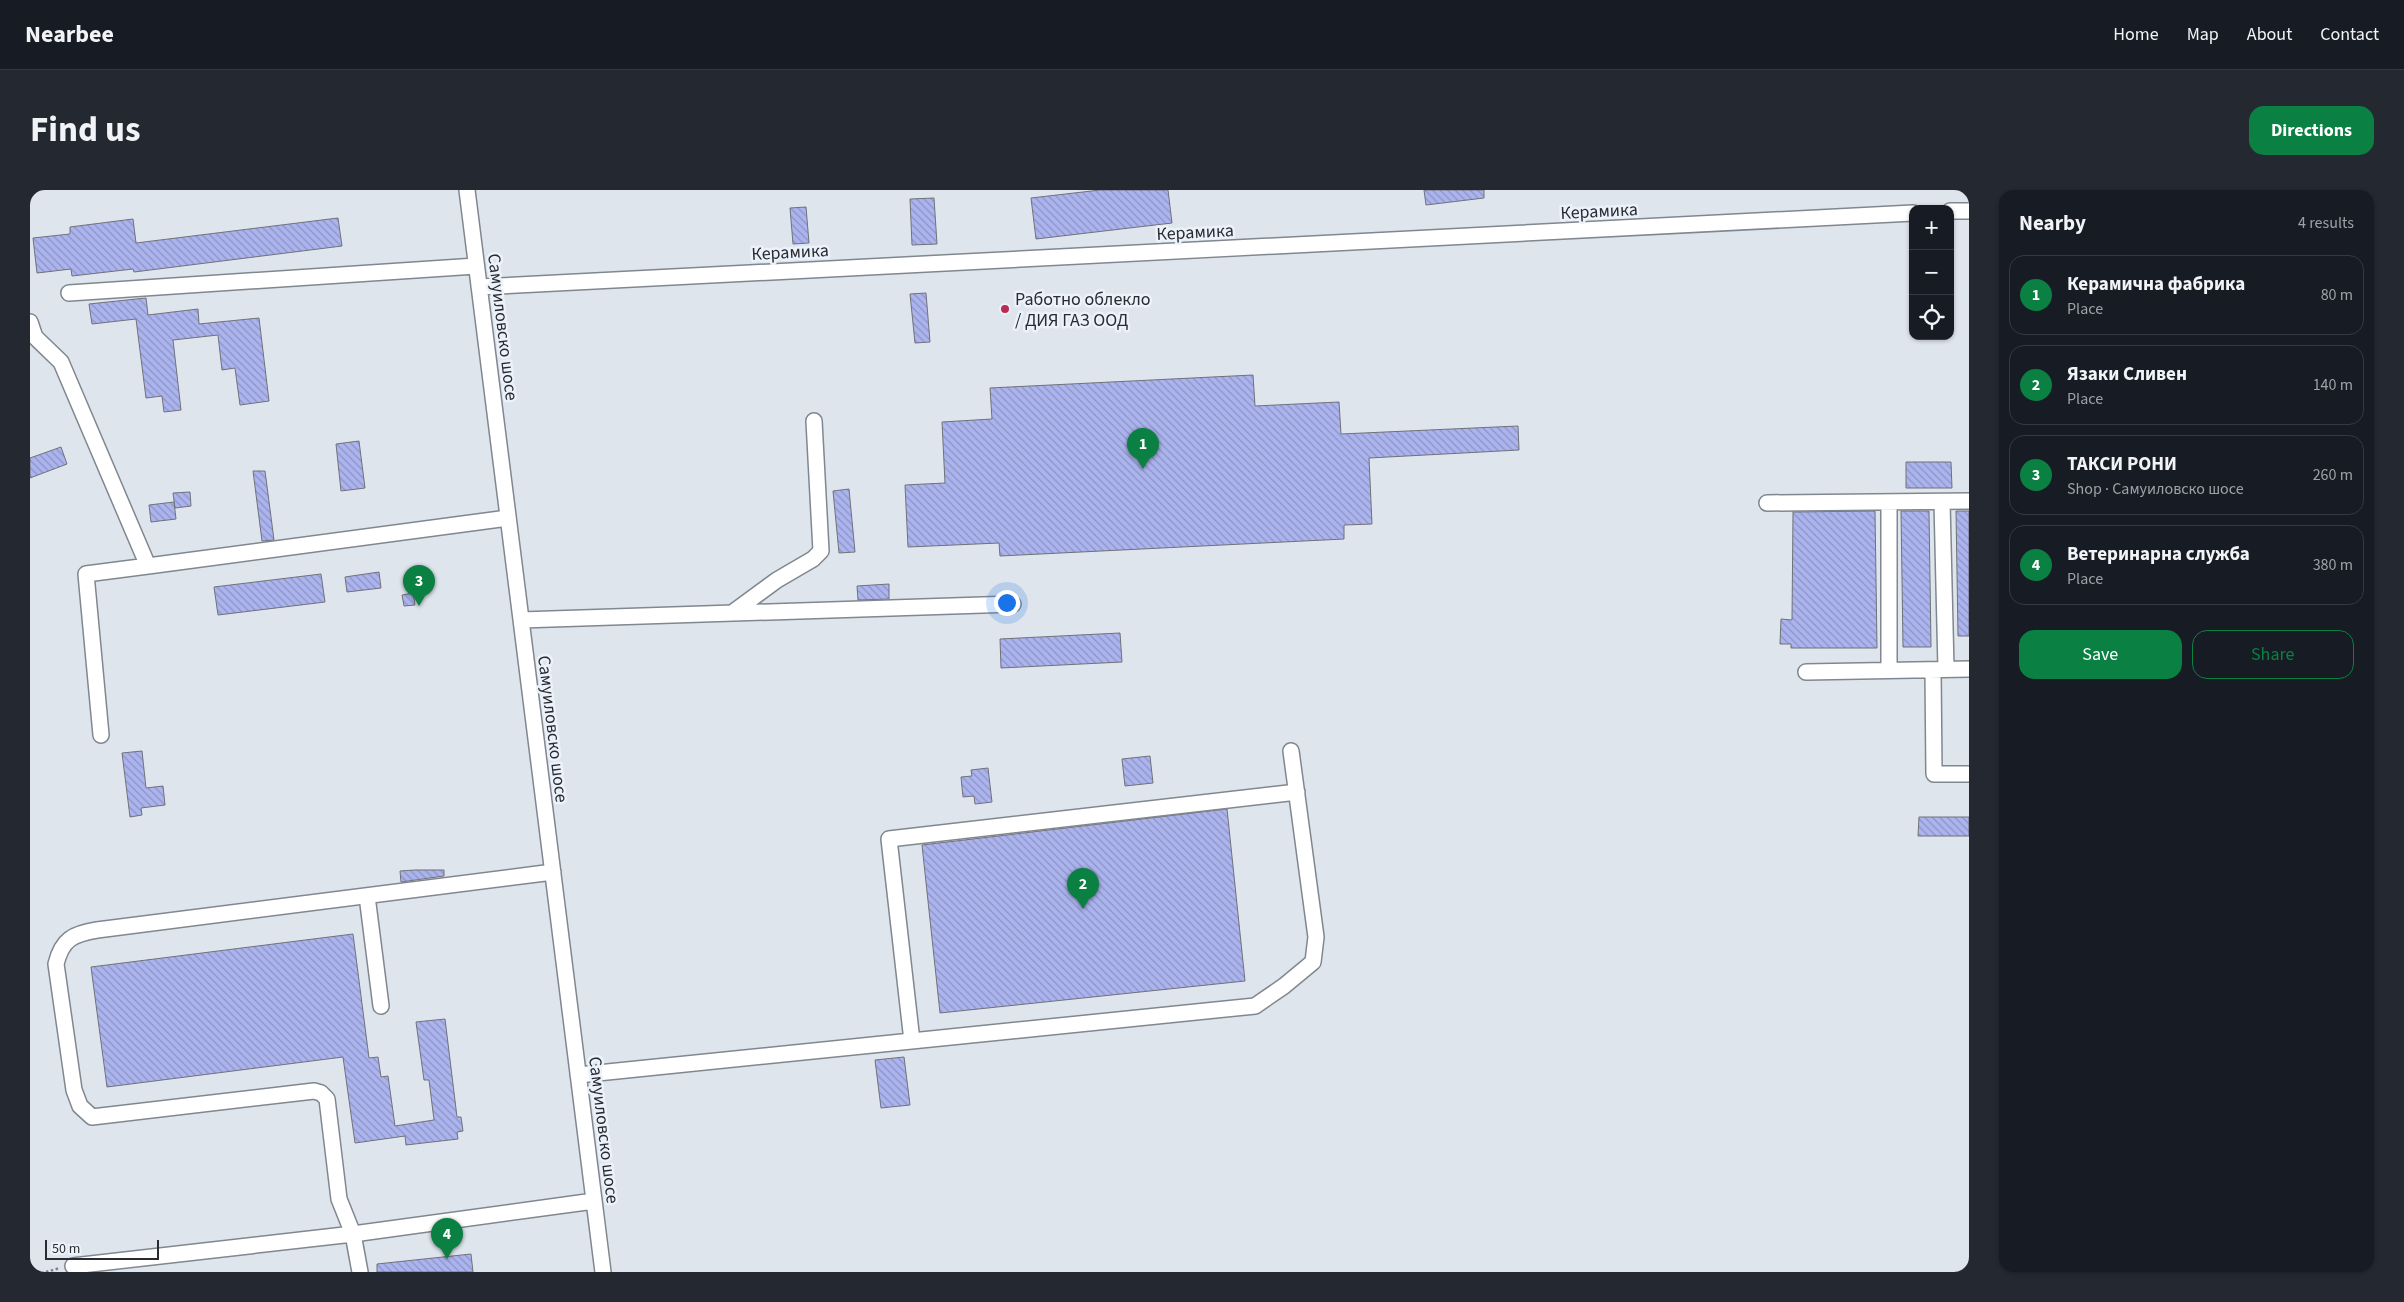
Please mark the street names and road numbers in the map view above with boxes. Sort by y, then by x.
street label: Керамика [1560,197,1638,226]
street label: Керамика [1156,218,1234,247]
street label: Керамика [751,238,829,267]
street label: Самуиловско шосе [481,252,524,402]
street label: Самуиловско шосе [531,654,574,804]
street label: Самуиловско шосе [582,1055,625,1205]

